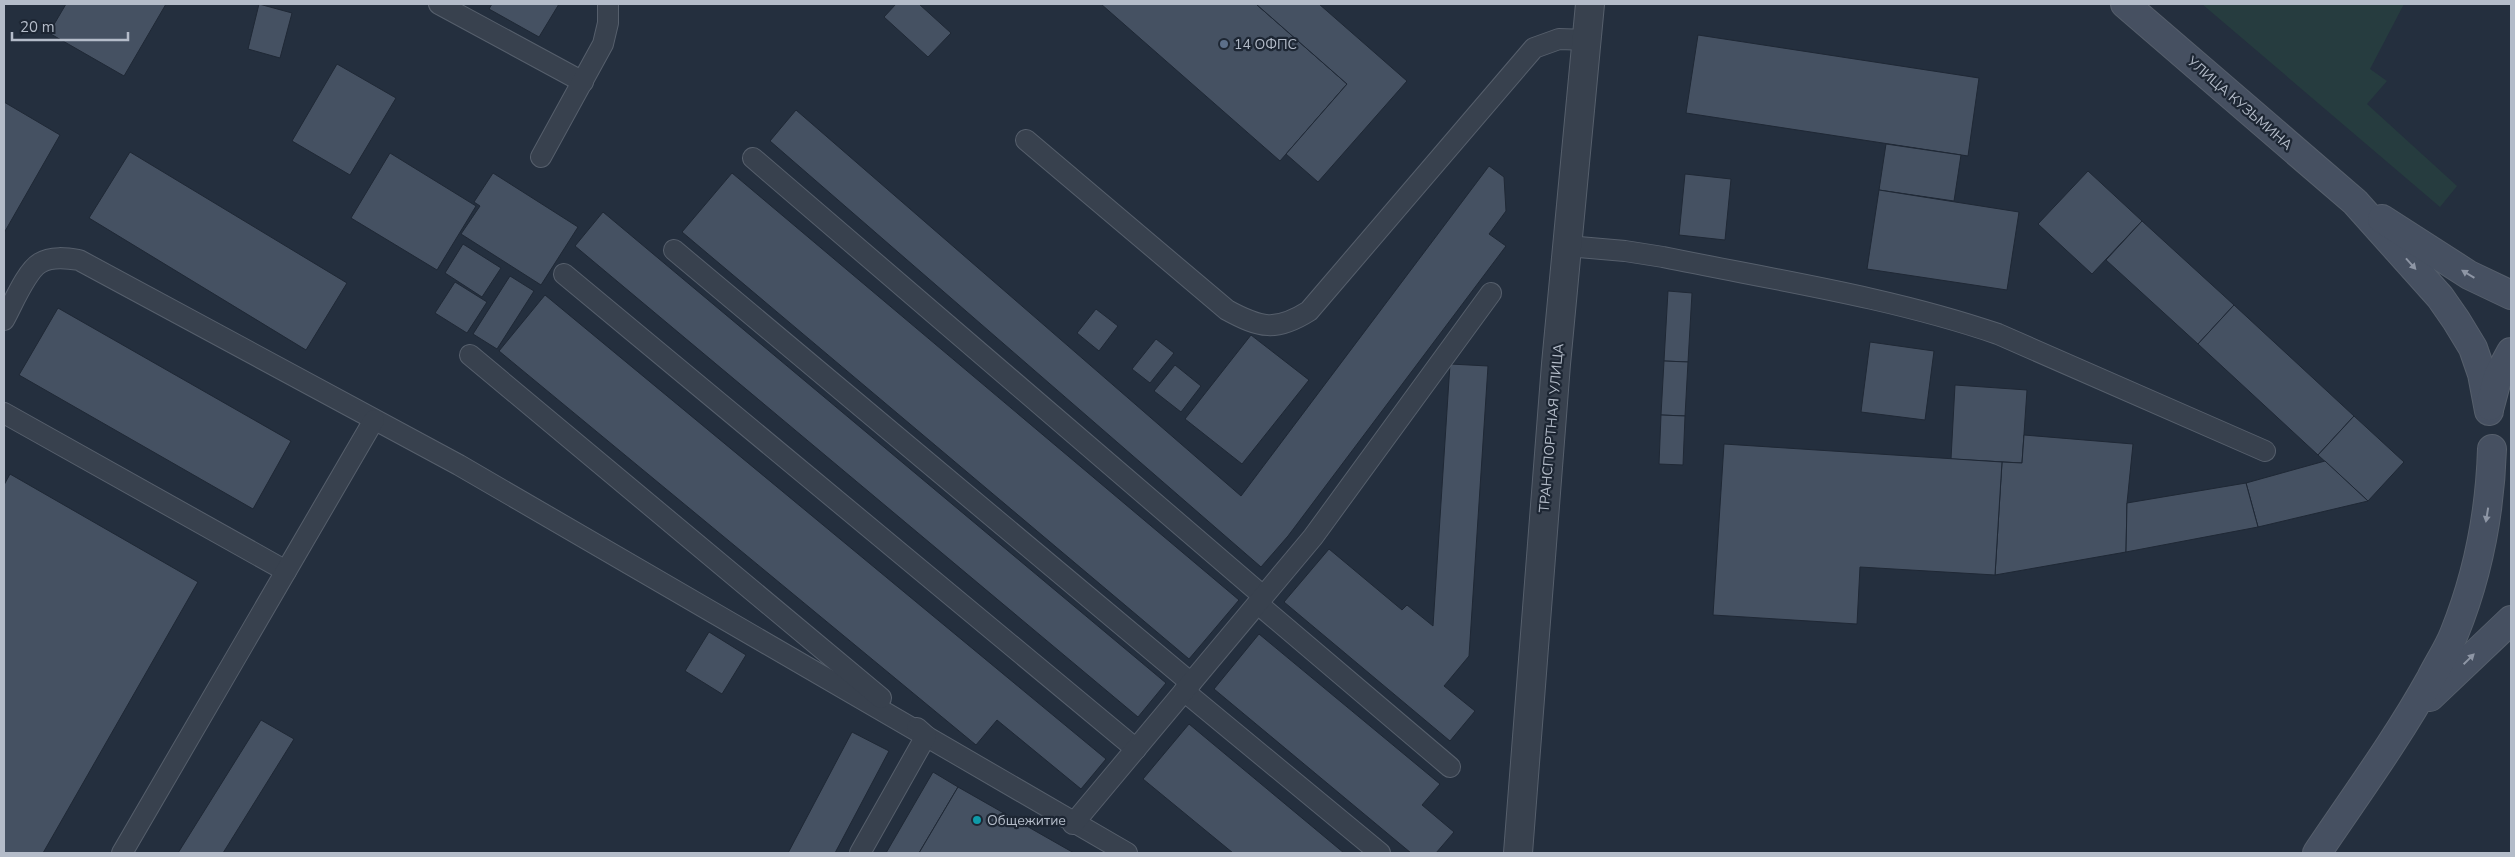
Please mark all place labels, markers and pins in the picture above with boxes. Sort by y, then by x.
place label: 14 ОФПС [1234,35,1297,54]
marker: 14 ОФПС [1218,38,1230,50]
place label: Общежитие [987,811,1066,830]
marker: Общежитие [971,814,983,826]

